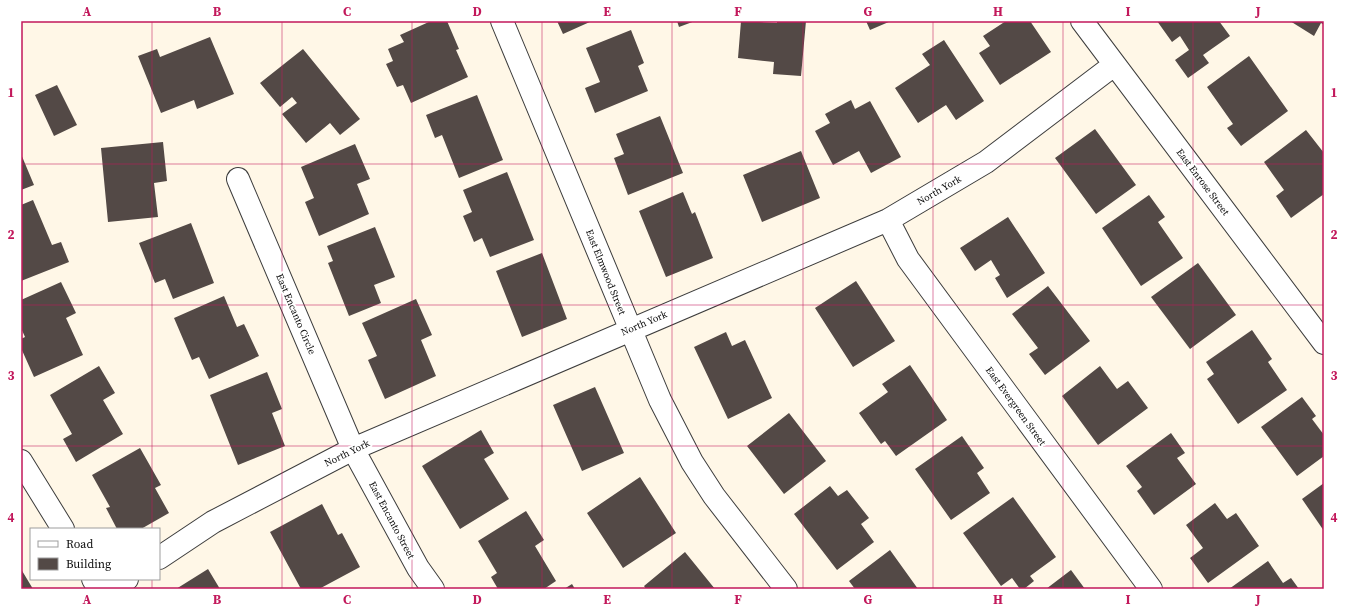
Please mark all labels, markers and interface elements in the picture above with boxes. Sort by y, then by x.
text: A [83,3,92,20]
text: B [213,3,222,20]
text: C [343,3,351,20]
text: D [472,3,482,20]
text: E [603,3,611,20]
text: F [734,3,742,20]
text: G [864,3,873,20]
text: H [993,3,1003,20]
text: I [1125,3,1131,20]
text: J [1254,3,1261,20]
text: 1 [7,84,15,101]
text: 1 [1330,84,1338,101]
street label: East Enrose Street [1174,146,1233,219]
street label: North York [915,172,964,208]
text: 2 [7,226,15,243]
text: 2 [1330,226,1338,243]
street label: East Elmwood Street [583,227,629,317]
street label: East Encanto Circle [273,272,319,356]
street label: North York [619,307,670,339]
street label: East Evergreen Street [983,364,1050,449]
text: 3 [7,367,15,384]
text: 3 [1330,367,1338,384]
street label: North York [322,436,372,470]
street label: East Encanto Street [366,479,418,562]
text: 4 [7,509,15,526]
text: 4 [1330,509,1338,526]
legend [30,528,160,580]
text: Road [66,536,93,552]
text: Building [66,556,111,572]
text: A [83,591,92,608]
text: B [213,591,222,608]
text: C [343,591,351,608]
text: D [472,591,482,608]
text: E [603,591,611,608]
text: F [734,591,742,608]
text: G [864,591,873,608]
text: H [993,591,1003,608]
text: I [1125,591,1131,608]
text: J [1254,591,1261,608]

